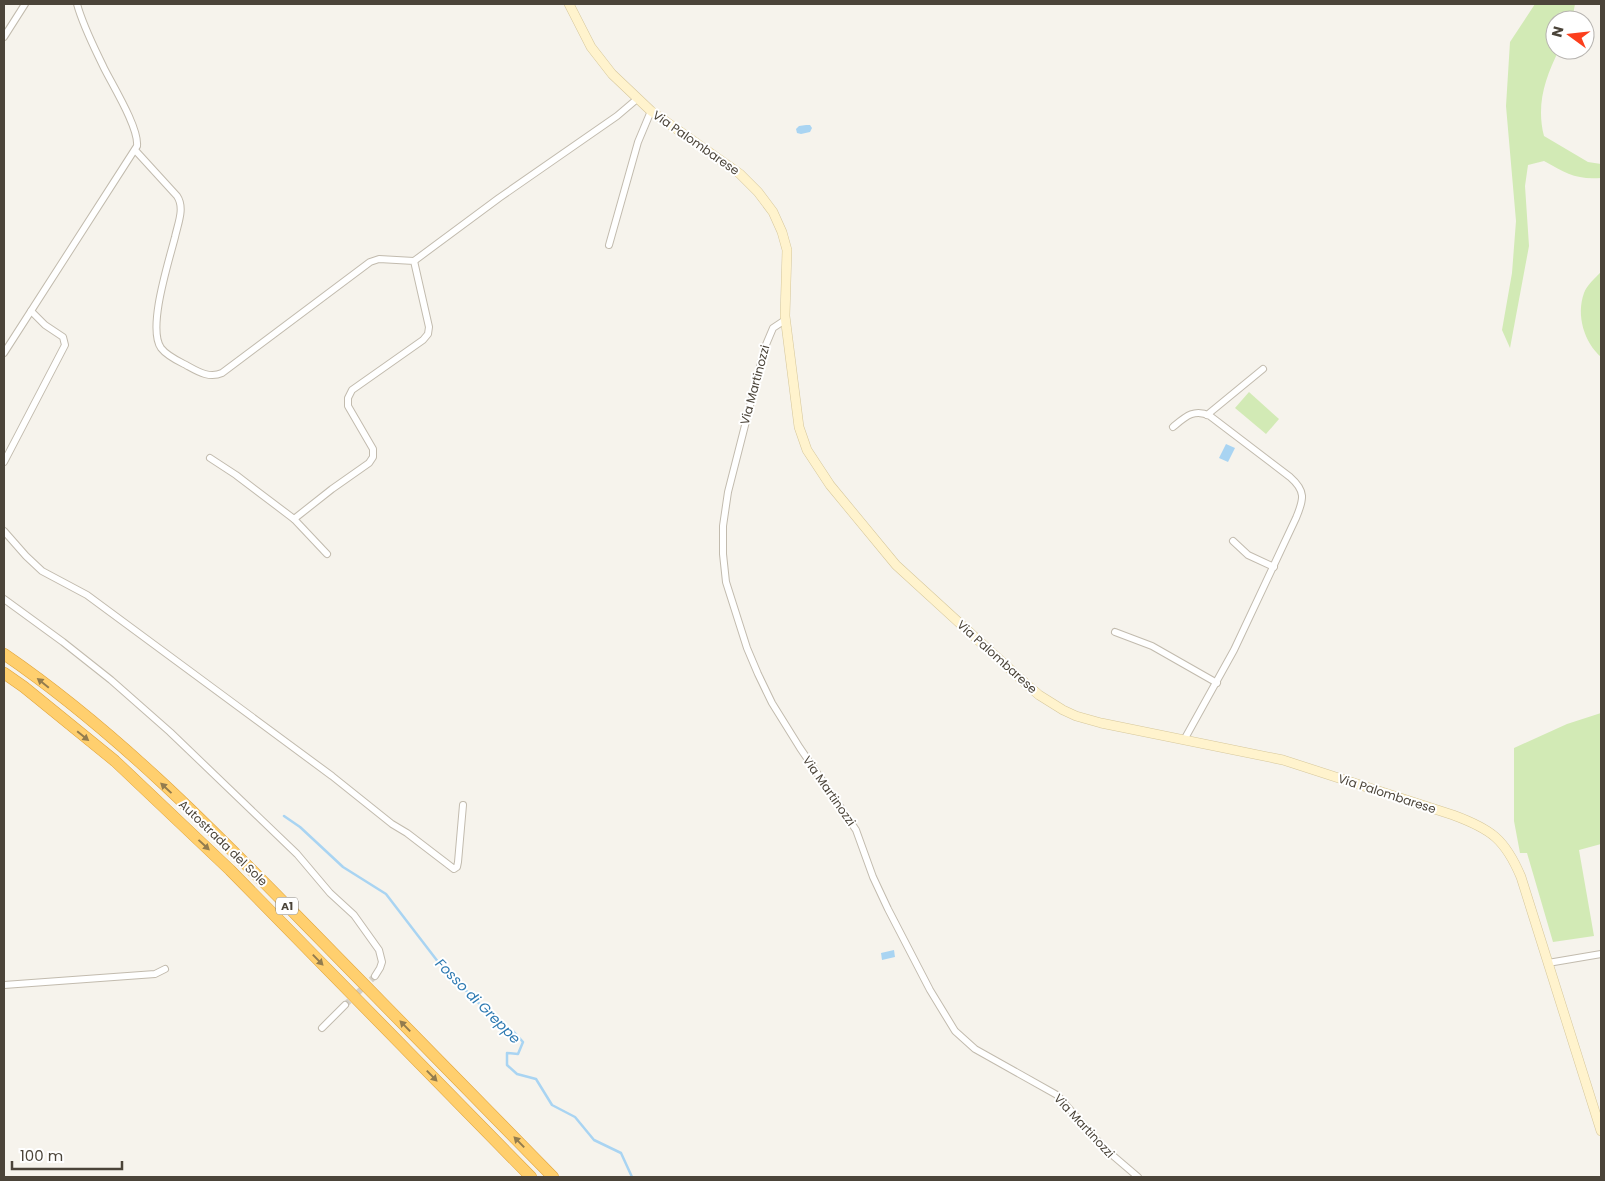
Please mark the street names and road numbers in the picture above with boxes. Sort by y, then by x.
street label: Via Palombarese [650,106,743,179]
street label: Via Martinozzi [736,343,773,427]
street label: Via Palombarese [954,616,1041,697]
street label: Via Martinozzi [799,752,860,829]
street label: Via Palombarese [1336,770,1438,817]
street label: Autostrada del Sole [175,796,271,889]
road number: A1 [276,898,298,914]
street label: Via Martinozzi [1050,1090,1119,1161]

